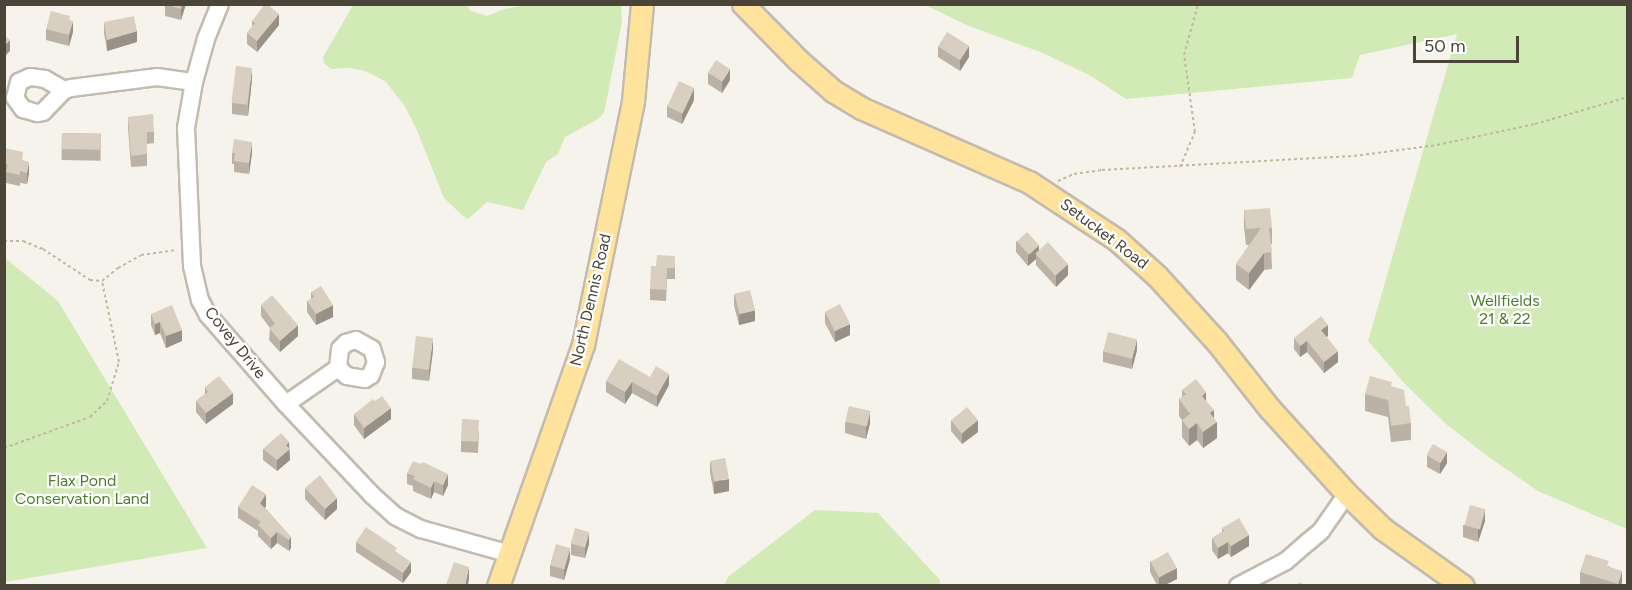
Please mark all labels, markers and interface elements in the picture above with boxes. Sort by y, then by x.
scale bar [1416,24,1522,62]
text: 50 m [1424,35,1466,57]
street label: Setucket Road [1056,195,1152,273]
street label: North Dennis Road [566,232,616,368]
park label: Wellfields 21 & 22 [1470,291,1540,329]
street label: Covey Drive [200,303,270,383]
park label: Flax Pond Conservation Land [15,471,149,509]

